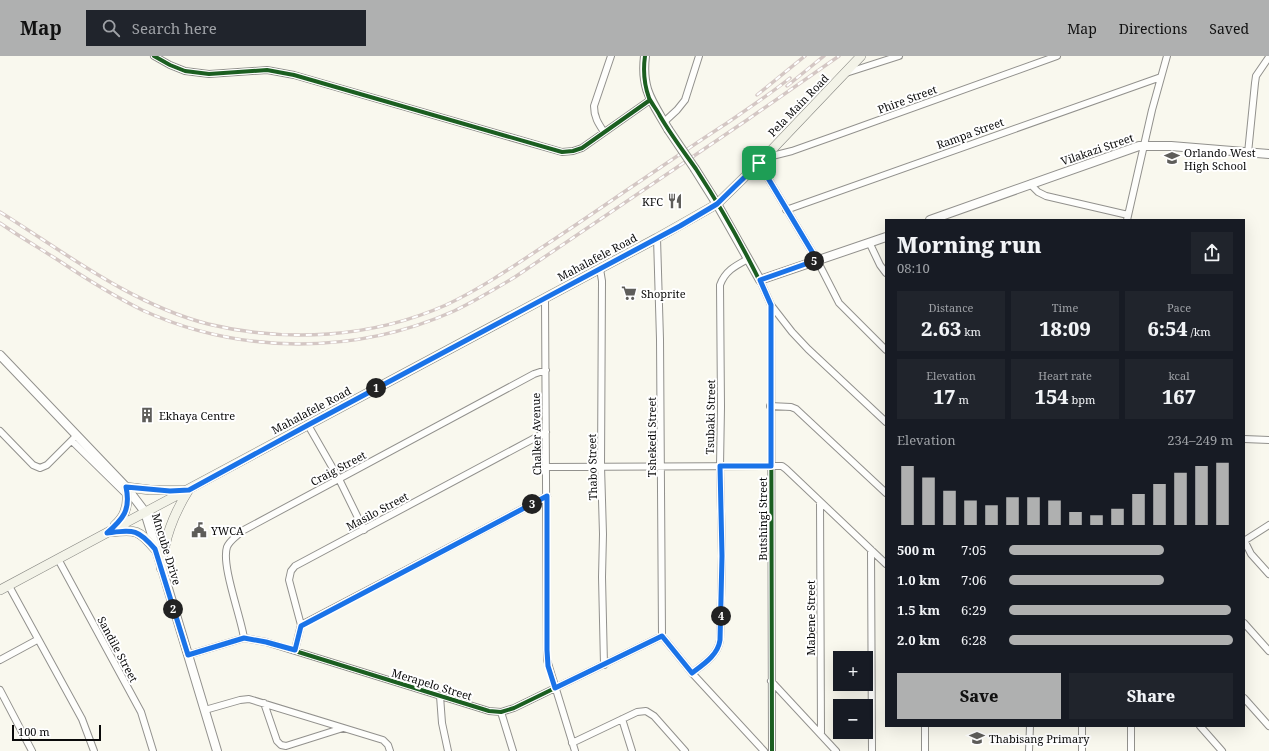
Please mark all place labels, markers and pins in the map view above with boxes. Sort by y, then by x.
place label: Orlando West High School [1184,145,1256,173]
pin [742,146,776,180]
school or university icon: Orlando West High School [1163,149,1181,167]
restaurant icon: KFC [666,192,684,210]
place label: KFC [642,194,663,209]
pin: 5 [804,251,824,271]
supermarket icon: Shoprite [620,284,638,302]
place label: Shoprite [641,286,686,301]
pin: 1 [366,378,386,398]
building icon: Ekhaya Centre [138,406,156,424]
place label: Ekhaya Centre [159,408,235,423]
pin: 3 [522,494,542,514]
public building icon: YWCA [190,521,208,539]
place label: YWCA [210,523,244,538]
pin: 2 [163,599,183,619]
pin: 4 [711,606,731,626]
school or university icon: Thabisang Primary [968,729,986,747]
place label: Thabisang Primary [989,731,1090,746]

